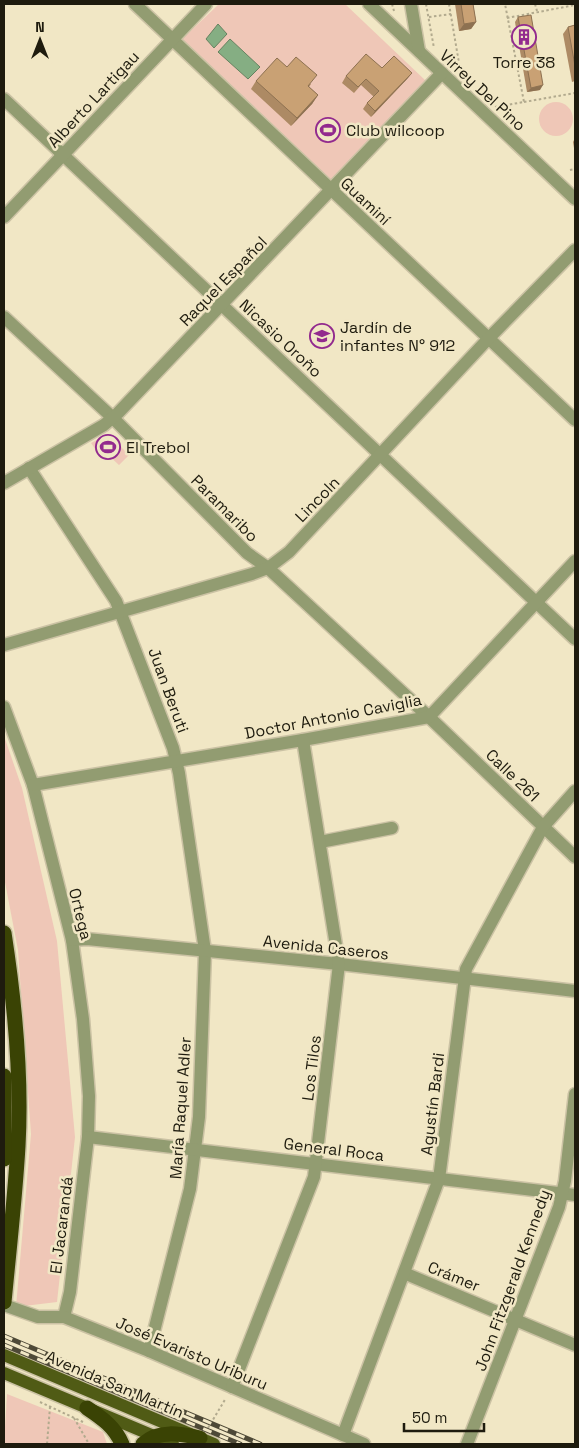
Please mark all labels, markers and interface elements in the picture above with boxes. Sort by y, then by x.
north arrow [15,15,65,65]
text: N [35,18,45,36]
building icon: Torre 38 [511,24,537,50]
street label: Virrey Del Pino [435,45,530,136]
street label: Alberto Lartigau [43,46,144,152]
place label: Torre 38 [493,52,555,73]
sports icon: Club wilcoop [315,117,341,143]
place label: Club wilcoop [346,120,445,141]
street label: Guaminí [336,173,395,230]
street label: Raquel Español [175,232,272,331]
street label: Nicasio Oroño [235,295,326,382]
place label: Jardín de infantes N° 912 [340,317,455,356]
school or university icon: Jardín de infantes N° 912 [309,323,335,349]
sports icon: El Trebol [95,434,121,460]
place label: El Trebol [126,437,190,458]
street label: Paramaribo [187,470,263,546]
street label: Lincoln [290,472,344,527]
street label: Juan Beruti [143,645,194,736]
street label: Doctor Antonio Caviglia [243,689,423,744]
street label: Calle 261 [481,745,544,806]
street label: Ortega [64,886,97,942]
street label: Avenida Caseros [262,930,390,965]
street label: Los Tilos [297,1034,326,1102]
street label: María Raquel Adler [165,1036,196,1180]
street label: Agustín Bardi [416,1051,449,1157]
street label: General Roca [283,1133,385,1166]
street label: El Jacarandá [45,1175,78,1275]
street label: John Fitzgerald Kennedy [470,1186,555,1374]
street label: Crámer [425,1257,483,1296]
street label: José Evaristo Uriburu [113,1312,271,1395]
street label: Avenida San Martín [43,1346,187,1423]
scale bar [404,1400,484,1432]
text: 50 m [412,1408,447,1427]

